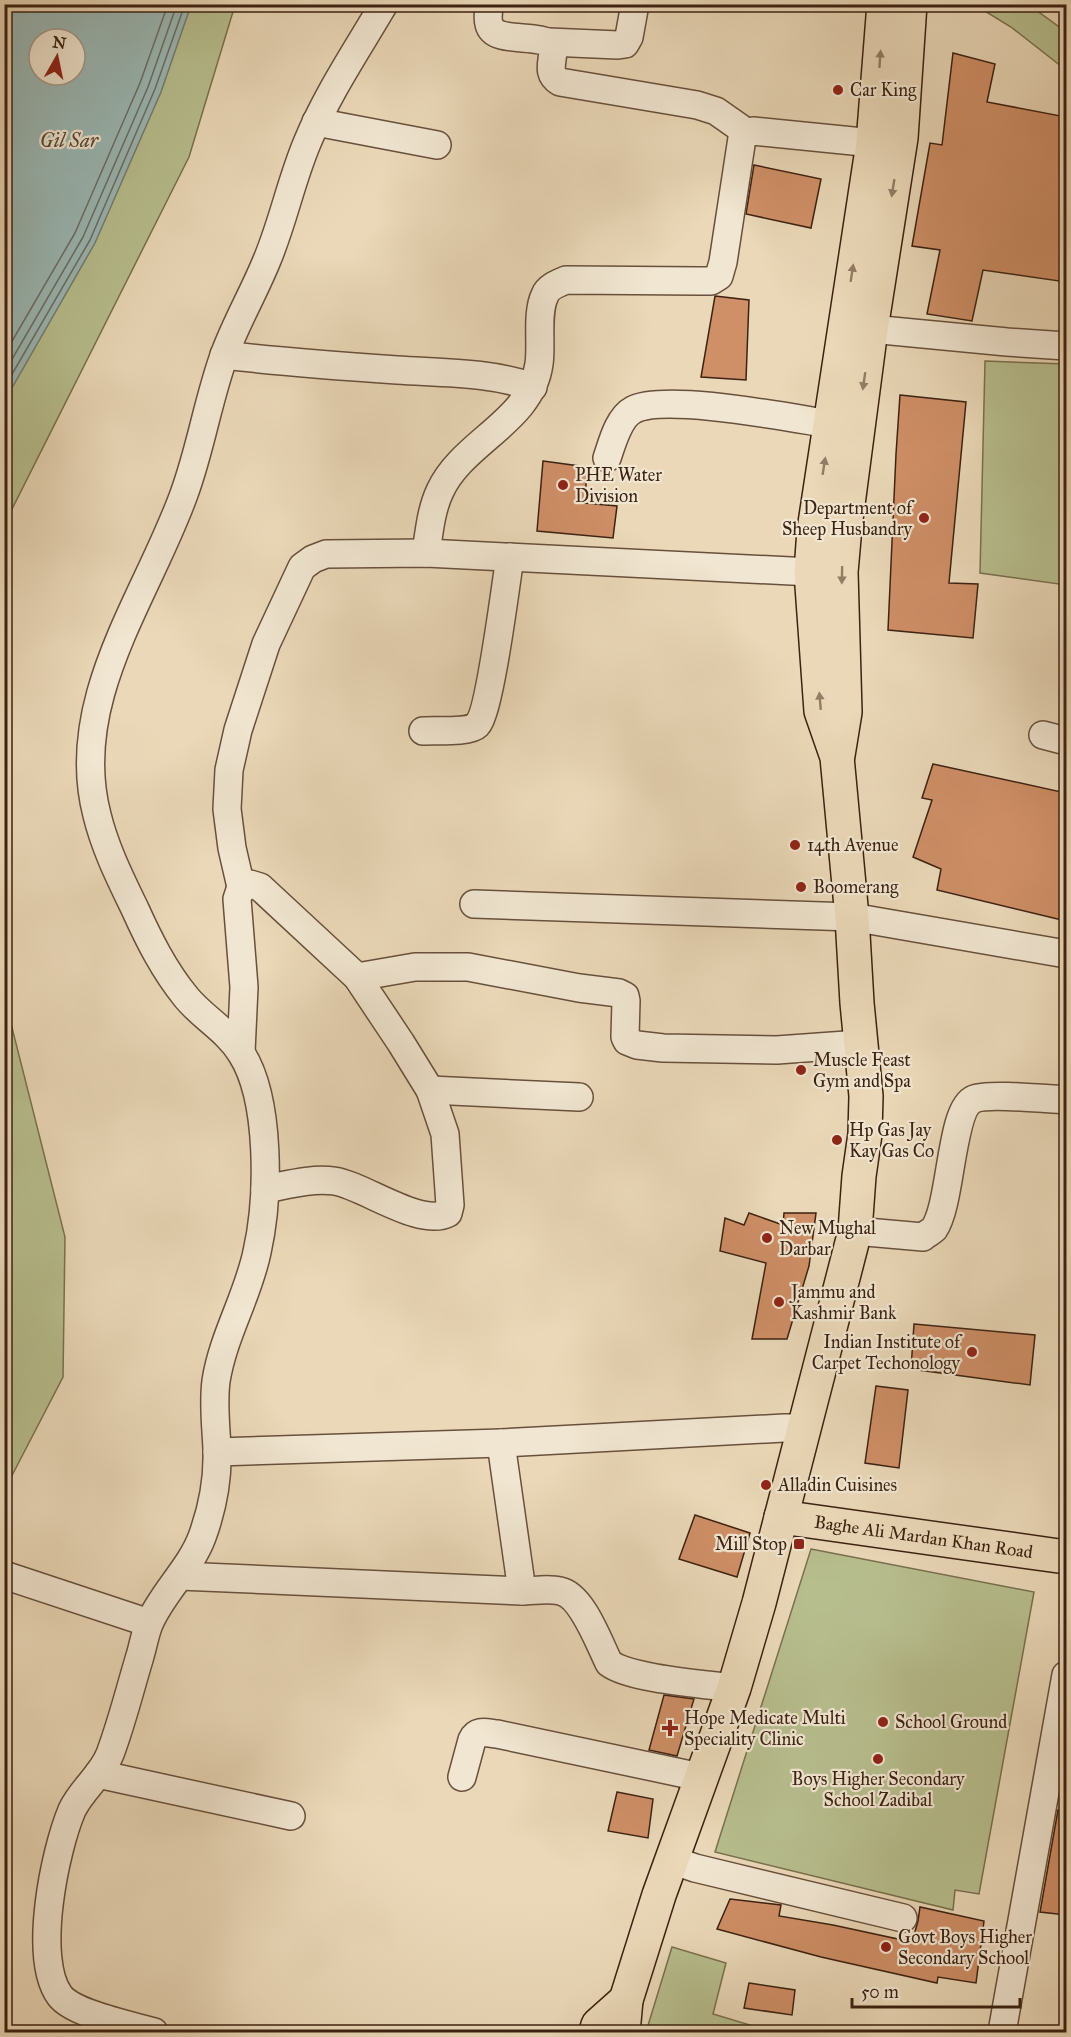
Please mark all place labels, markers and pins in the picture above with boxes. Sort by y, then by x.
place label: Car King [850,79,917,102]
marker: Car King [831,83,845,97]
place label: PHE Water Division [575,464,662,507]
marker: PHE Water Division [556,478,570,492]
place label: Department of Sheep Husbandry [782,497,915,540]
marker: Department of Sheep Husbandry [917,511,931,525]
place label: 14th Avenue [807,834,898,856]
marker: 14th Avenue [788,838,802,852]
place label: Boomerang [813,876,899,899]
marker: Boomerang [794,880,808,894]
place label: Muscle Feast Gym and Spa [813,1049,911,1092]
marker: Muscle Feast Gym and Spa [794,1063,808,1077]
place label: Hp Gas Jay Kay Gas Co [849,1119,934,1162]
marker: Hp Gas Jay Kay Gas Co [830,1133,844,1147]
place label: New Mughal Darbar [779,1217,876,1260]
marker: New Mughal Darbar [760,1231,774,1245]
place label: Jammu and Kashmir Bank [789,1281,897,1324]
marker: Jammu and Kashmir Bank [772,1295,786,1309]
place label: Indian Institute of Carpet Techonology [812,1331,963,1375]
marker: Indian Institute of Carpet Techonology [965,1345,979,1359]
place label: Alladin Cuisines [777,1474,897,1496]
marker: Alladin Cuisines [759,1478,773,1492]
place label: Mill Stop [715,1533,787,1555]
marker: Mill Stop [792,1537,806,1551]
place label: Hope Medicate Multi Speciality Clinic [684,1707,846,1750]
place label: School Ground [895,1711,1007,1733]
marker: School Ground [876,1715,890,1729]
marker: Hope Medicate Multi Speciality Clinic [661,1719,679,1737]
marker: Boys Higher Secondary School Zadibal [871,1752,885,1766]
place label: Boys Higher Secondary School Zadibal [791,1768,965,1811]
place label: Govt Boys Higher Secondary School [898,1926,1032,1969]
marker: Govt Boys Higher Secondary School [879,1940,893,1954]

